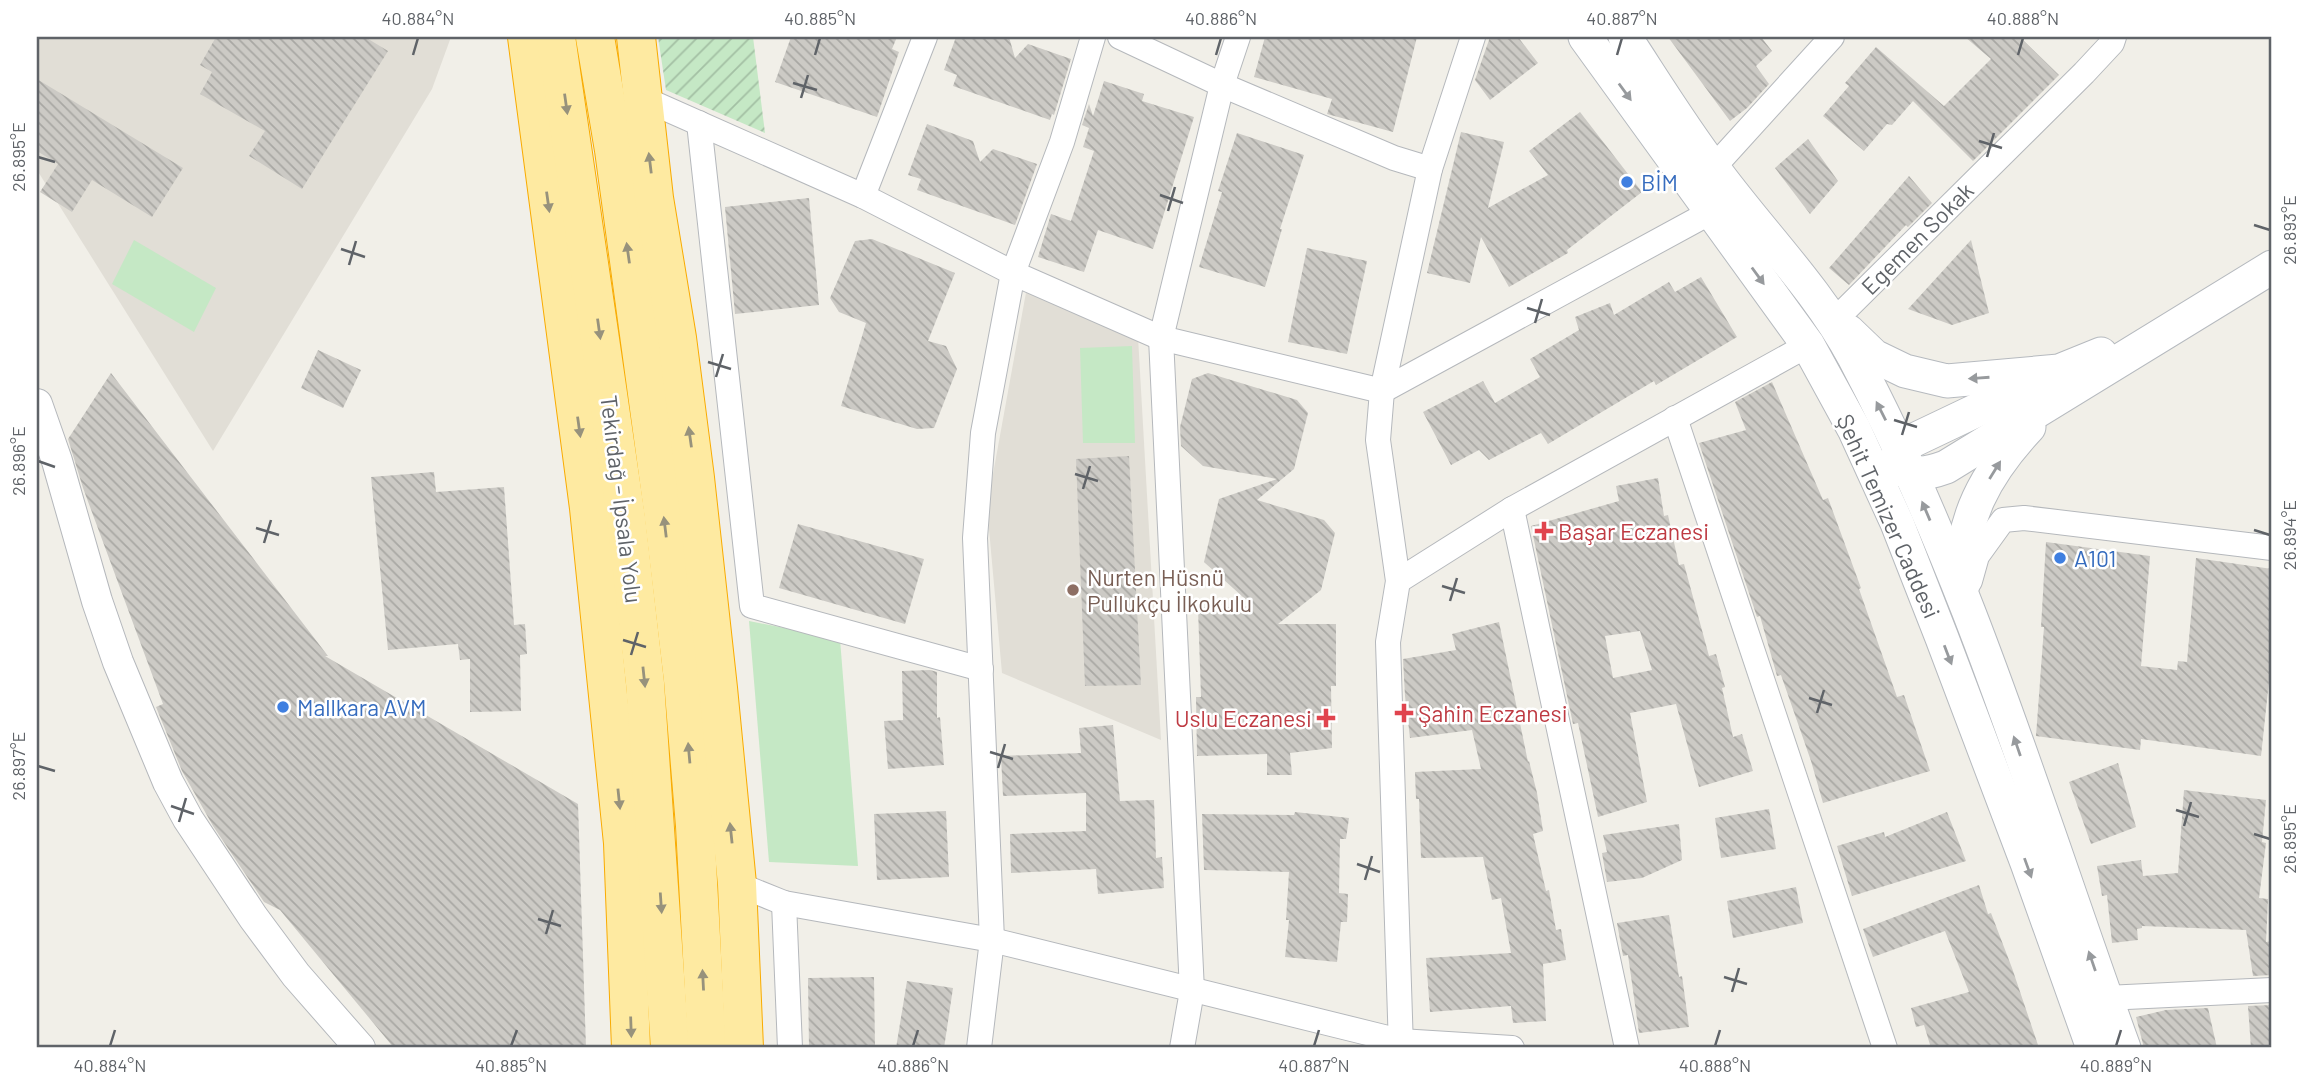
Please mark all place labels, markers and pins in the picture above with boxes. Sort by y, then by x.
place label: BİM [1641,168,1678,196]
marker: BİM [1619,174,1635,190]
place label: Başar Eczanesi [1558,517,1709,545]
marker: Başar Eczanesi [1536,523,1552,539]
place label: A101 [2074,544,2116,572]
marker: A101 [2052,550,2068,566]
place label: Nurten Hüsnü Pullukçu İlkokulu [1087,563,1252,617]
marker: Nurten Hüsnü Pullukçu İlkokulu [1065,582,1081,598]
place label: Mallkara AVM [297,693,426,721]
marker: Mallkara AVM [275,699,291,715]
place label: Şahin Eczanesi [1418,699,1568,727]
place label: Uslu Eczanesi [1175,704,1312,732]
marker: Şahin Eczanesi [1396,705,1412,721]
marker: Uslu Eczanesi [1318,710,1334,726]

